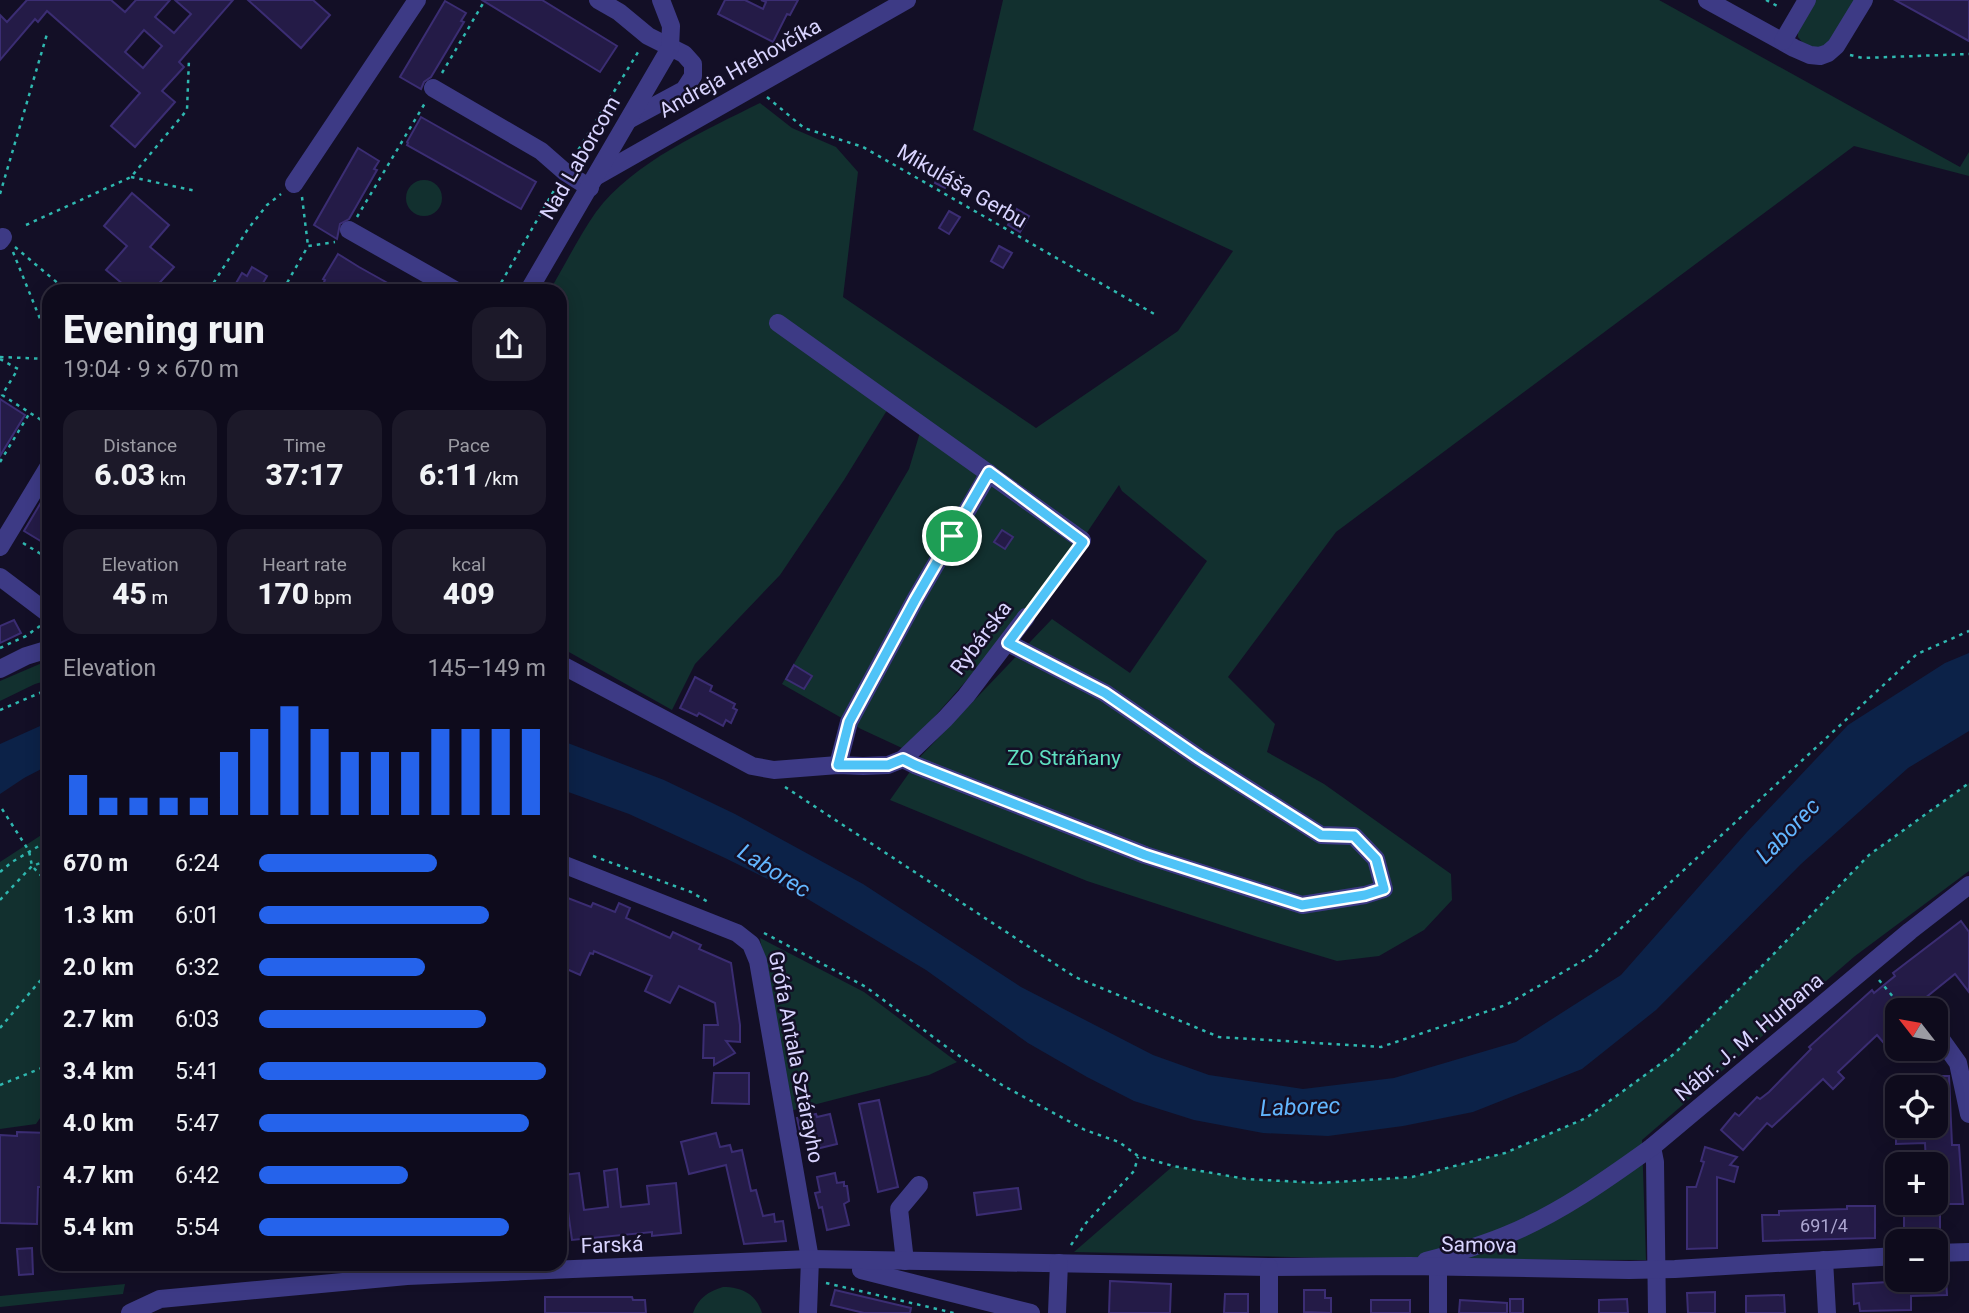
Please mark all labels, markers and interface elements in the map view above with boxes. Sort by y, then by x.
street label: Andreja Hrehovčíka [655,13,825,123]
street label: Nad Laborcom [535,92,625,224]
street label: Mikuláša Gerbu [893,139,1031,233]
button: share [472,307,546,381]
text: Evening run [63,308,265,352]
text: 19:04 · 9 × 670 m [63,356,239,383]
text: Distance [103,434,177,457]
text: Time [283,434,326,457]
text: Pace [448,434,490,457]
text: 6.03 [94,457,155,492]
text: 37:17 [266,457,343,492]
text: 6:11 [419,457,480,492]
text: km [155,467,186,490]
text: /km [480,467,519,490]
pin [922,506,982,566]
icon: arrive [933,517,971,555]
text: Elevation [102,553,179,576]
text: Heart rate [262,553,347,576]
text: kcal [452,553,486,576]
text: 45 [112,576,147,611]
text: 170 [257,576,309,611]
text: 409 [443,576,495,611]
text: m [147,586,168,609]
text: bpm [309,586,352,609]
street label: Rybárska [946,596,1016,680]
text: Elevation [63,655,156,682]
text: 145–149 m [427,655,546,682]
park label: ZO Stráňany [1007,746,1121,770]
water label: Laborec [1750,793,1826,869]
water label: Laborec [733,838,815,904]
text: 670 m [63,850,128,877]
text: 6:24 [175,850,219,877]
text: 1.3 km [63,902,134,929]
text: 6:01 [175,902,219,929]
street label: Grófa Antala Sztárayho [764,949,828,1165]
text: 2.0 km [63,954,134,981]
text: 6:32 [175,954,219,981]
street label: Nábr. J. M. Hurbana [1670,968,1828,1106]
north arrow [1885,998,1948,1060]
map controls [1885,998,1948,1292]
text: 2.7 km [63,1006,134,1033]
text: 6:03 [175,1006,219,1033]
text: 3.4 km [63,1058,134,1085]
text: 5:41 [175,1058,219,1085]
button: locate [1885,1075,1948,1138]
water label: Laborec [1259,1092,1341,1122]
text: 4.0 km [63,1110,134,1137]
text: 5:47 [175,1110,219,1137]
button: + [1885,1152,1948,1215]
text: 4.7 km [63,1162,134,1189]
text: 6:42 [175,1162,219,1189]
text: 5.4 km [63,1214,134,1241]
text: 5:54 [175,1214,219,1241]
house number: 691/4 [1800,1215,1848,1236]
button: − [1885,1229,1948,1292]
street label: Farská [580,1232,644,1258]
street label: Samova [1441,1232,1517,1258]

